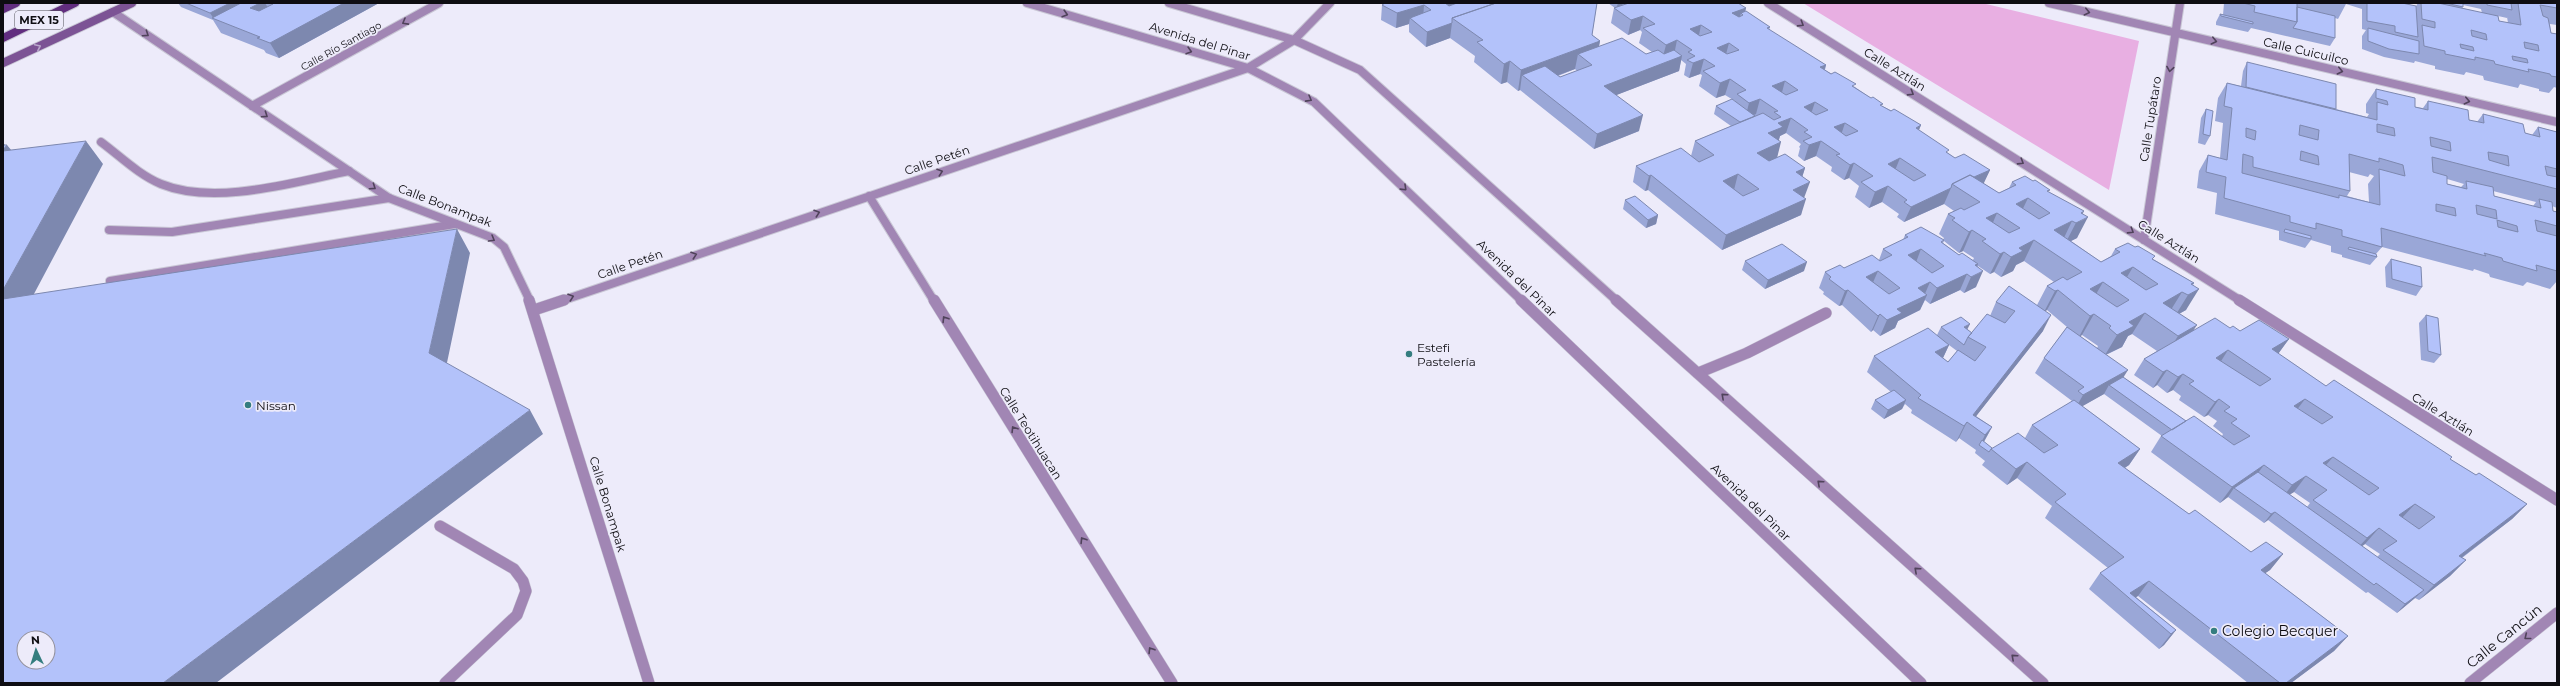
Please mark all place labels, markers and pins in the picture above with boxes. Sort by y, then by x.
place label: Estefi Pastelería [1417,340,1476,369]
marker: Estefi Pastelería [1404,349,1414,359]
place label: Nissan [256,398,296,413]
marker: Nissan [243,400,253,410]
place label: Colegio Becquer [2222,622,2339,640]
marker: Colegio Becquer [2209,626,2219,636]

